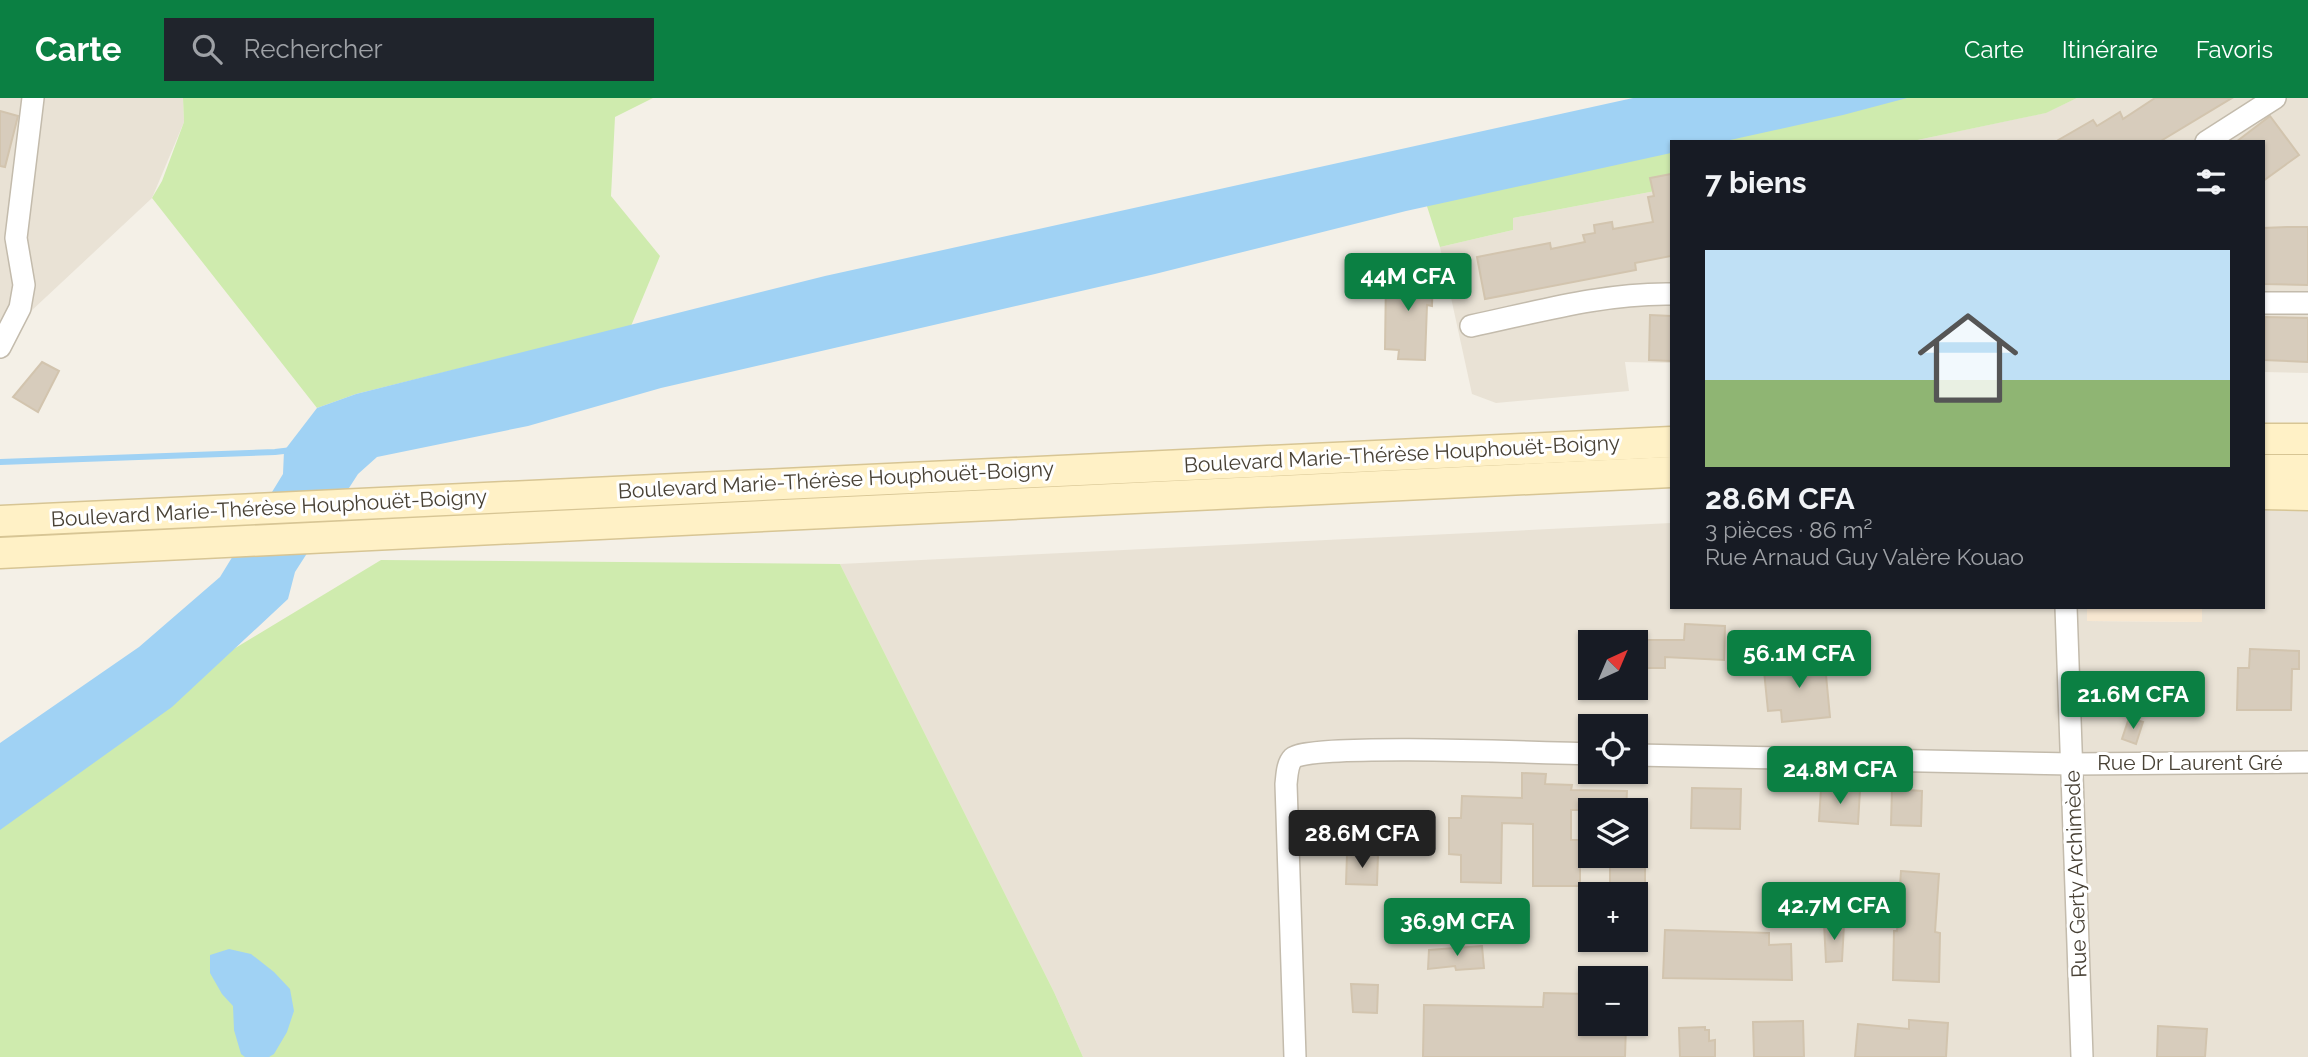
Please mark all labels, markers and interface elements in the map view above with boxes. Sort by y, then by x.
search box [164,18,654,81]
text: Carte [35,30,122,69]
icon: search [188,30,226,68]
text: Rechercher [244,34,383,64]
text: Carte [1964,35,2024,64]
text: Itinéraire [2062,35,2158,64]
text: Favoris [2196,35,2273,64]
icon: filters [2192,163,2230,201]
text: 7 biens [1705,165,1807,200]
pin: 44M CFA [1343,254,1473,313]
text: 44M CFA [1361,262,1455,289]
icon: home [1905,295,2031,421]
street label: Boulevard Marie-Thérèse Houphouët-Boigny [1183,430,1621,477]
street label: Boulevard Marie-Thérèse Houphouët-Boigny [617,456,1055,503]
text: 28.6M CFA [1705,481,1855,516]
street label: Boulevard Marie-Thérèse Houphouët-Boigny [50,484,488,531]
text: 3 pièces · 86 m² [1705,516,1873,543]
text: Rue Arnaud Guy Valère Kouao [1705,543,2024,570]
north arrow [1578,630,1648,700]
map controls [1578,630,1648,1036]
pin: 56.1M CFA [1719,630,1879,690]
text: 56.1M CFA [1743,639,1855,666]
pin: 21.6M CFA [2053,672,2213,731]
text: 21.6M CFA [2077,680,2189,707]
button: locate [1578,714,1648,784]
pin: 24.8M CFA [1760,746,1920,806]
street label: Rue Dr Laurent Gré [2097,750,2283,775]
text: 24.8M CFA [1783,755,1897,782]
street label: Rue Gerty Archimède [2059,770,2092,978]
button: layers [1578,798,1648,868]
pin: 28.6M CFA [1282,810,1442,870]
text: 28.6M CFA [1305,819,1419,846]
button: + [1578,882,1648,952]
pin: 42.7M CFA [1754,882,1914,942]
text: 42.7M CFA [1778,891,1890,918]
pin: 36.9M CFA [1377,898,1537,958]
text: 36.9M CFA [1400,907,1514,934]
button: − [1578,966,1648,1036]

